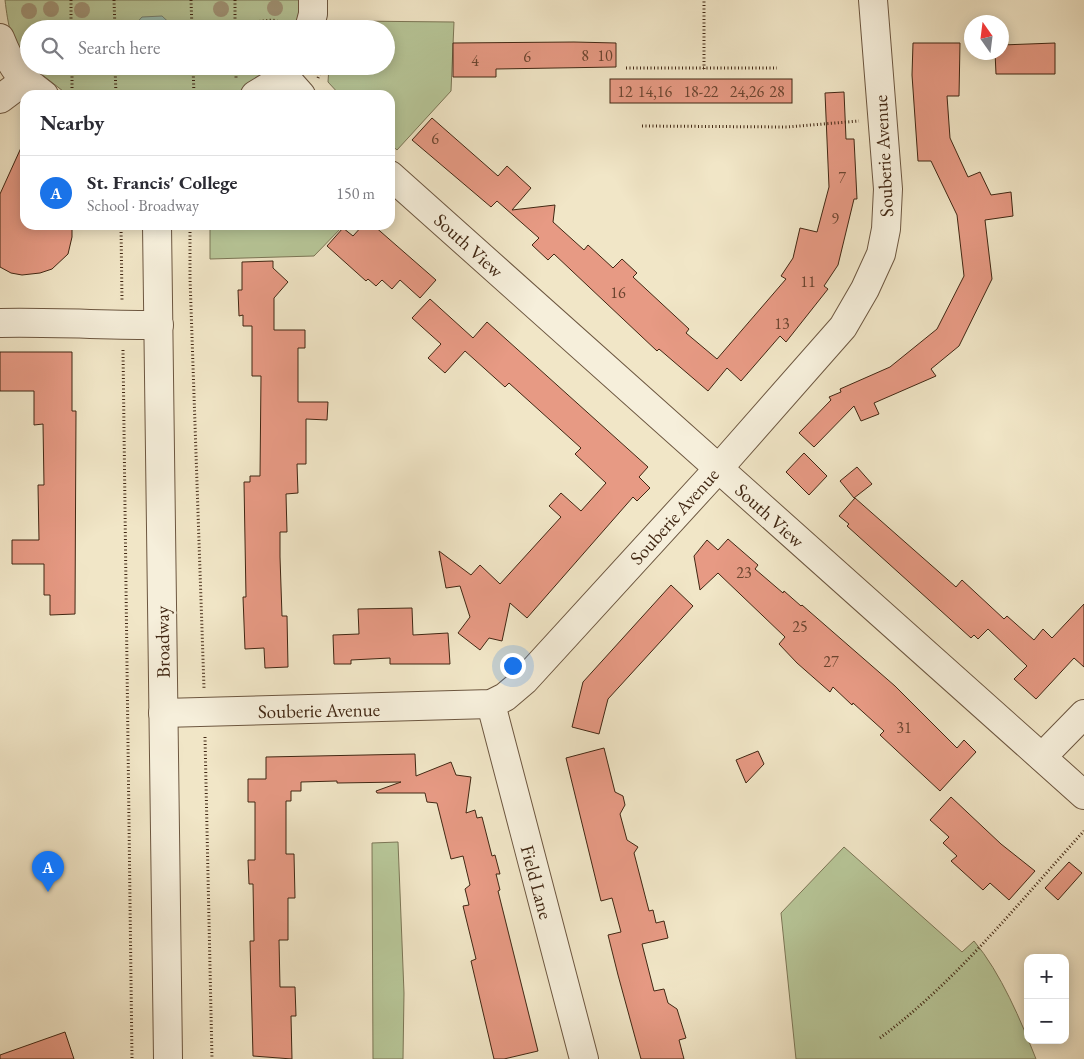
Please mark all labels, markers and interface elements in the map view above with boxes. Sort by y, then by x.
north arrow [964,15,1009,60]
search box [20,20,395,75]
icon: search [38,34,66,62]
text: Search here [78,35,160,60]
house number: 8 [581,45,589,66]
house number: 10 [597,45,613,66]
house number: 6 [523,46,531,67]
house number: 4 [471,50,479,71]
house number: 12 [617,81,633,102]
house number: 14,16 [638,81,673,102]
house number: 18-22 [683,81,719,102]
house number: 24,26 [730,81,765,102]
house number: 28 [769,81,785,102]
street label: Souberie Avenue [868,94,899,218]
text: Nearby [40,109,104,136]
house number: 6 [431,128,439,149]
house number: 7 [838,167,846,188]
text: St. Francis' College [87,170,238,195]
text: A [50,183,62,204]
text: 150 m [336,183,375,204]
text: School · Broadway [87,195,199,216]
street label: South View [429,208,509,284]
house number: 9 [831,208,839,229]
house number: 11 [800,271,816,292]
house number: 16 [610,282,626,303]
house number: 13 [774,313,790,334]
street label: Souberie Avenue [624,463,725,570]
street label: South View [730,478,810,554]
house number: 23 [736,562,752,583]
street label: Broadway [149,605,176,678]
house number: 25 [792,616,808,637]
house number: 27 [823,651,839,672]
your location [500,653,526,679]
street label: Souberie Avenue [258,697,380,724]
house number: 31 [896,717,912,738]
street label: Field Lane [515,842,558,922]
pin: A [32,851,64,892]
map controls [1024,954,1069,1044]
button: + [1024,954,1069,999]
button: − [1024,999,1069,1044]

